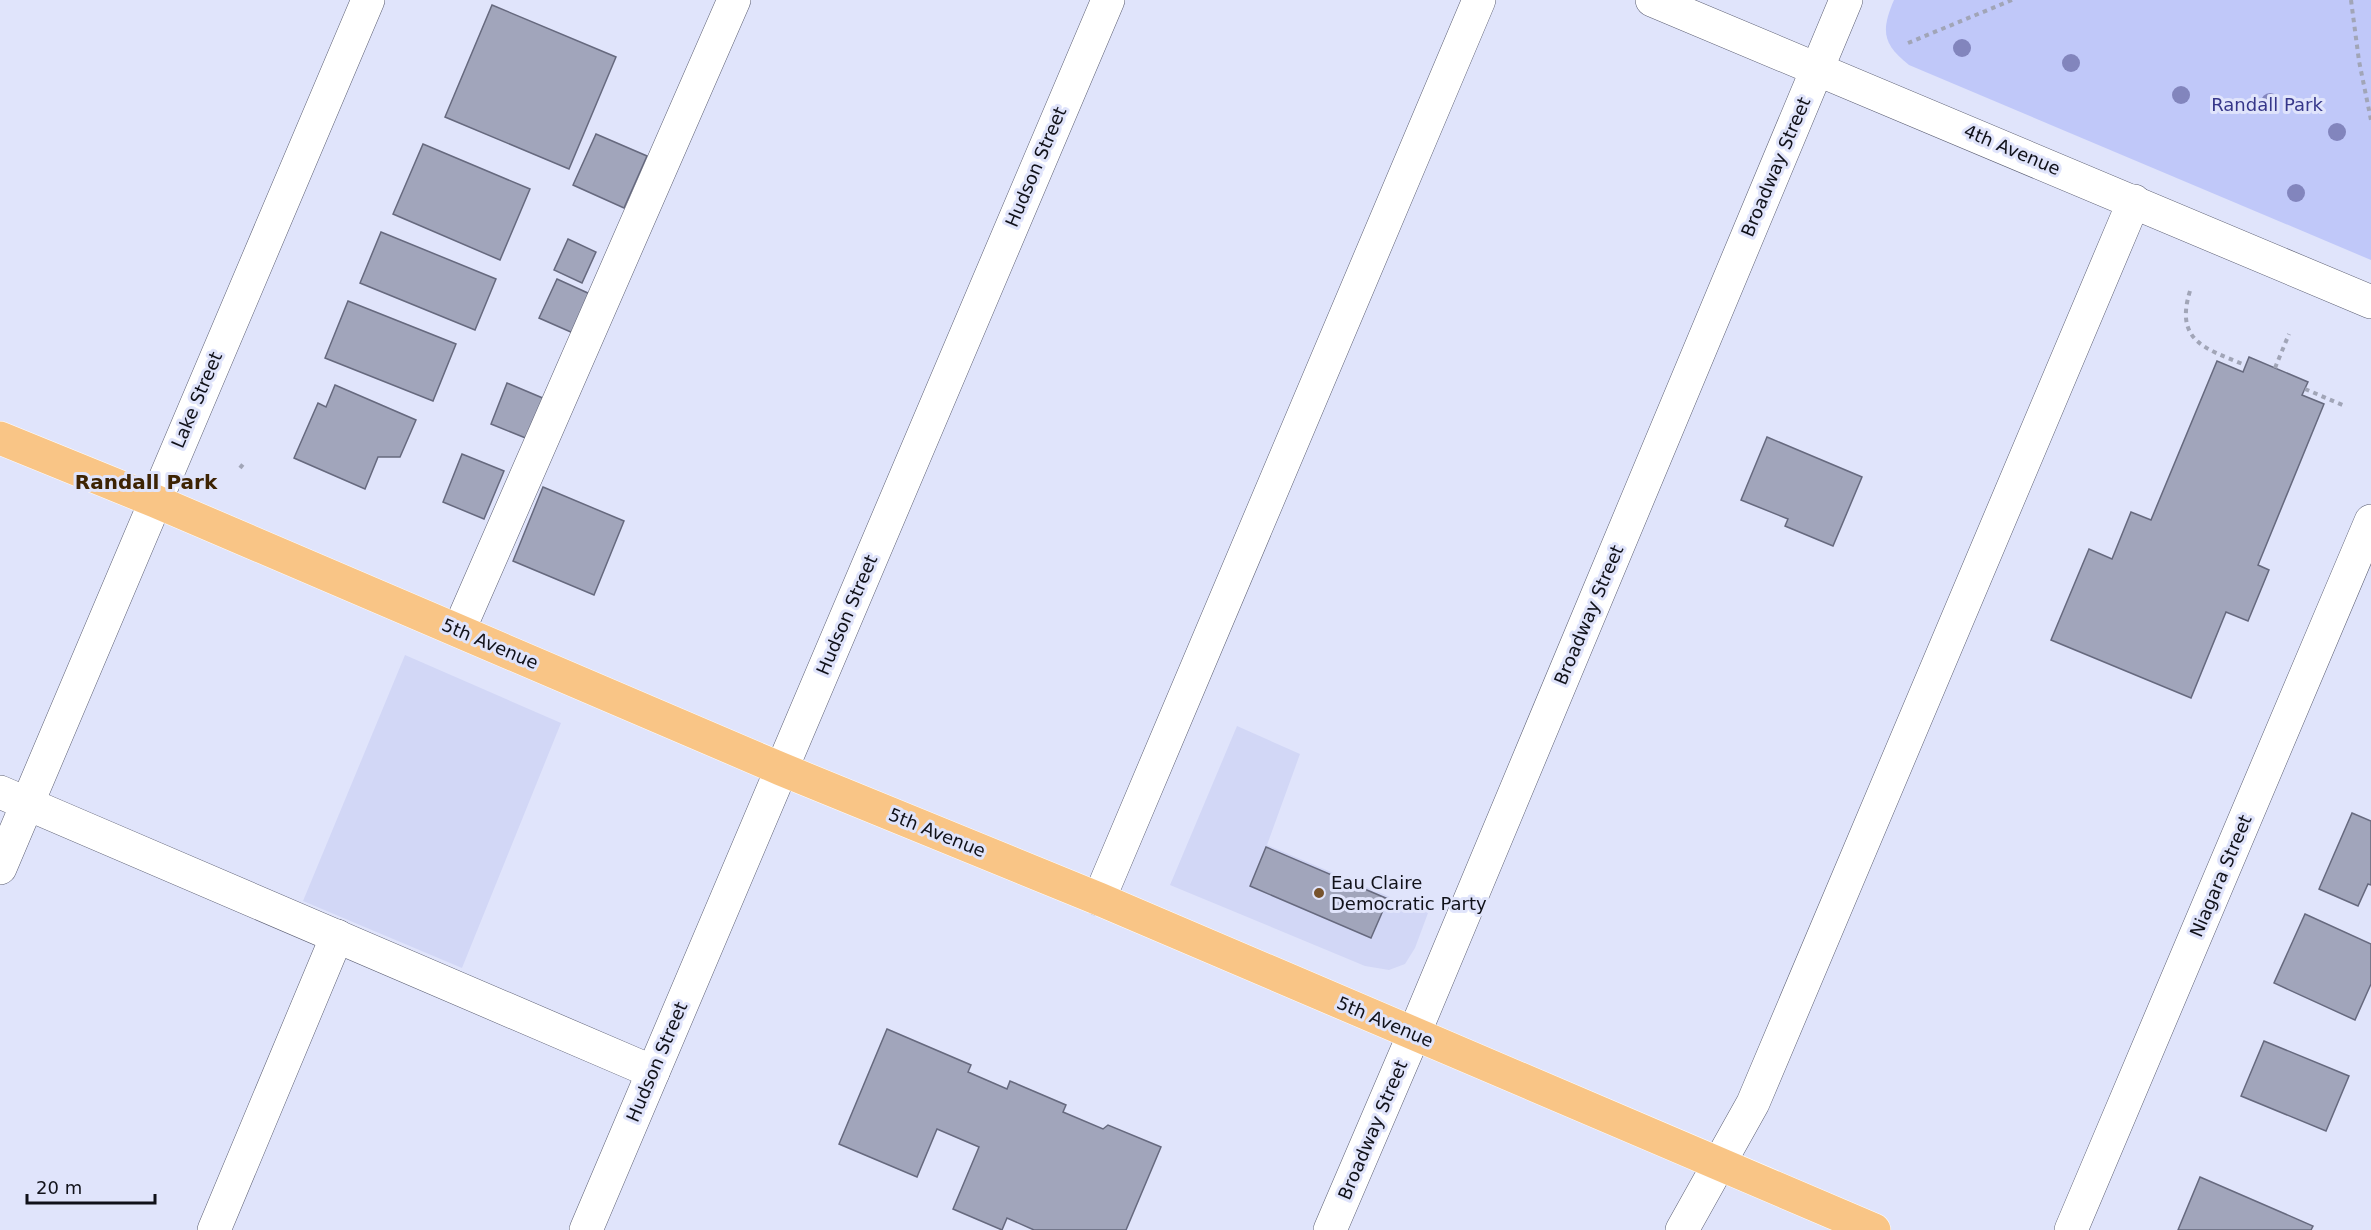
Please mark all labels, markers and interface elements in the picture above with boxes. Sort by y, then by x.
street label: Broadway Street [1737,94,1814,240]
park label: Randall Park [2211,94,2323,115]
street label: Hudson Street [1001,104,1070,230]
street label: 4th Avenue [1961,120,2063,179]
street label: Lake Street [167,349,226,451]
district label: Randall Park [75,470,218,494]
street label: Broadway Street [1550,542,1627,688]
street label: Hudson Street [812,552,881,678]
street label: 5th Avenue [439,614,541,673]
street label: 5th Avenue [886,804,989,861]
street label: Niagara Street [2185,811,2256,940]
place label: Eau Claire Democratic Party [1331,872,1487,914]
marker: Eau Claire Democratic Party [1312,886,1326,900]
street label: 5th Avenue [1334,992,1436,1051]
street label: Hudson Street [622,999,691,1125]
street label: Broadway Street [1334,1057,1411,1203]
scale bar [27,1167,154,1205]
text: 20 m [36,1177,82,1198]

